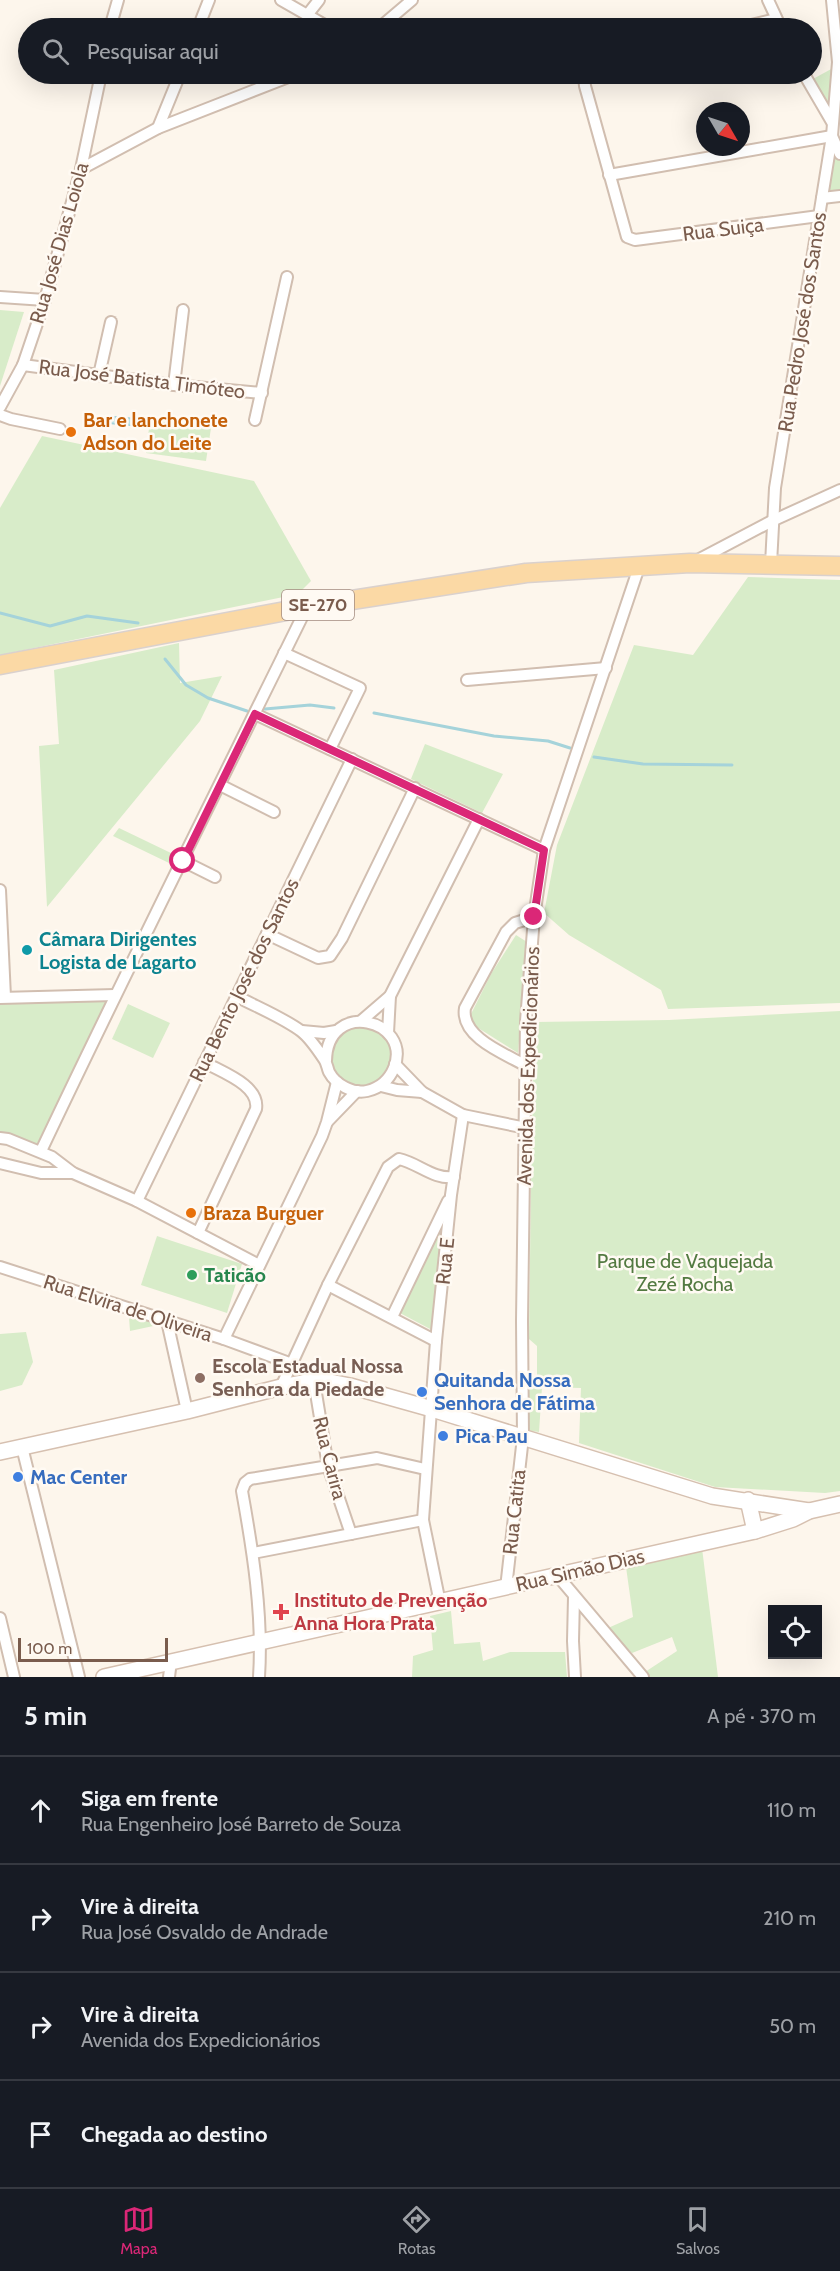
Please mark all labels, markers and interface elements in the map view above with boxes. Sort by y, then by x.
search box [18,18,822,84]
icon: search [39,35,72,68]
text: Pesquisar aqui [87,38,219,65]
north arrow [696,102,750,156]
street label: Rua José Dias Loiola [24,159,94,326]
street label: Rua Pedro José dos Santos [773,210,831,434]
street label: Rua Suiça [681,212,765,246]
street label: Rua José Batista Timóteo [37,354,247,404]
place label: Bar e lanchonete Adson do Leite [83,408,228,455]
marker: Bar e lanchonete Adson do Leite [64,425,78,439]
road number: SE-270 [282,590,354,620]
route start [169,847,195,873]
street label: Rua Bento José dos Santos [184,874,304,1086]
route end [520,903,546,929]
place label: Câmara Dirigentes Logista de Lagarto [39,927,197,974]
marker: Câmara Dirigentes Logista de Lagarto [20,943,34,957]
street label: Avenida dos Expedicionários [512,946,544,1186]
place label: Braza Burguer [203,1201,324,1225]
marker: Braza Burguer [184,1206,198,1220]
street label: Rua E [431,1236,459,1286]
park label: Parque de Vaquejada Zezé Rocha [597,1249,774,1296]
place label: Taticão [204,1263,266,1287]
marker: Taticão [185,1268,199,1282]
street label: Rua Elvira de Oliveira [40,1269,216,1347]
place label: Escola Estadual Nossa Senhora da Piedade [212,1354,403,1401]
place label: Quitanda Nossa Senhora de Fátima [434,1368,595,1415]
marker: Escola Estadual Nossa Senhora da Piedade [193,1371,207,1385]
marker: Quitanda Nossa Senhora de Fátima [415,1385,429,1399]
street label: Rua Carira [308,1414,352,1502]
place label: Pica Pau [455,1424,528,1448]
marker: Pica Pau [436,1429,450,1443]
place label: Mac Center [30,1465,127,1489]
street label: Rua Catita [498,1468,530,1556]
marker: Mac Center [11,1470,25,1484]
street label: Rua Simão Dias [513,1544,647,1596]
place label: Instituto de Prevenção Anna Hora Prata [294,1588,487,1635]
marker: Instituto de Prevenção Anna Hora Prata [272,1603,290,1621]
map controls [768,1605,822,1659]
button: locate [768,1605,822,1659]
scale bar [18,1635,168,1662]
text: 100 m [27,1639,72,1658]
text: 5 min [24,1700,87,1732]
text: A pé · 370 m [707,1704,816,1728]
text: Siga em frente [81,1785,218,1812]
icon: ahead [24,1794,57,1827]
text: 110 m [767,1798,816,1822]
text: Rua Engenheiro José Barreto de Souza [81,1812,401,1836]
text: Vire à direita [81,1893,199,1920]
icon: right [24,1902,57,1935]
text: 210 m [763,1906,816,1930]
text: Rua José Osvaldo de Andrade [81,1920,328,1944]
text: Vire à direita [81,2001,199,2028]
icon: right [24,2010,57,2043]
text: 50 m [769,2014,816,2038]
text: Avenida dos Expedicionários [81,2028,320,2052]
icon: arrive [24,2118,57,2151]
text: Chegada ao destino [81,2121,267,2148]
tab: Mapa [120,2203,157,2258]
tab: Rotas [398,2203,436,2258]
tab: Salvos [676,2203,720,2258]

